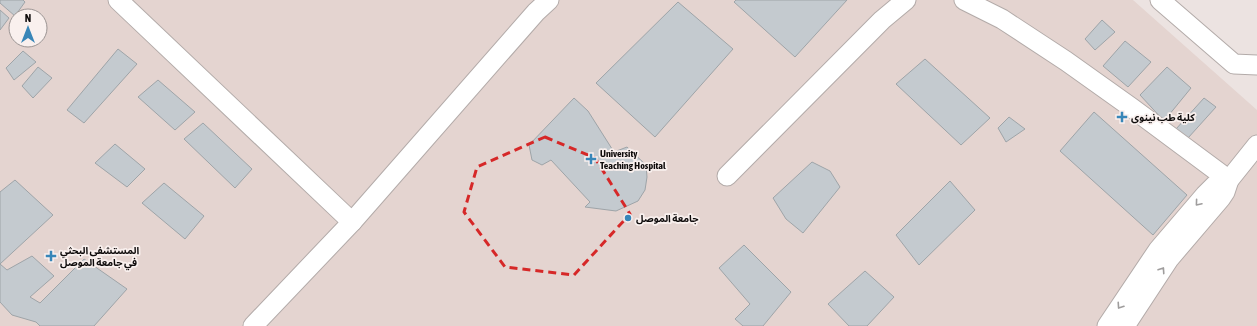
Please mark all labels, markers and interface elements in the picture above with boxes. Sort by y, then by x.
north arrow [8,8,48,48]
text: N [25,12,31,24]
marker: كلية طب نينوى [1116,111,1128,123]
place label: كلية طب نينوى [1131,112,1195,124]
place label: University Teaching Hospital [600,148,666,171]
marker: University Teaching Hospital [585,153,597,165]
one-way arrow [1195,198,1202,205]
marker: جامعة الموصل [623,213,633,223]
place label: جامعة الموصل [636,213,699,225]
place label: المستشفى البحثي في جامعة الموصل [60,245,140,271]
marker: المستشفى البحثي في جامعة الموصل [45,250,57,262]
one-way arrow [1157,268,1164,275]
one-way arrow [1118,302,1125,309]

